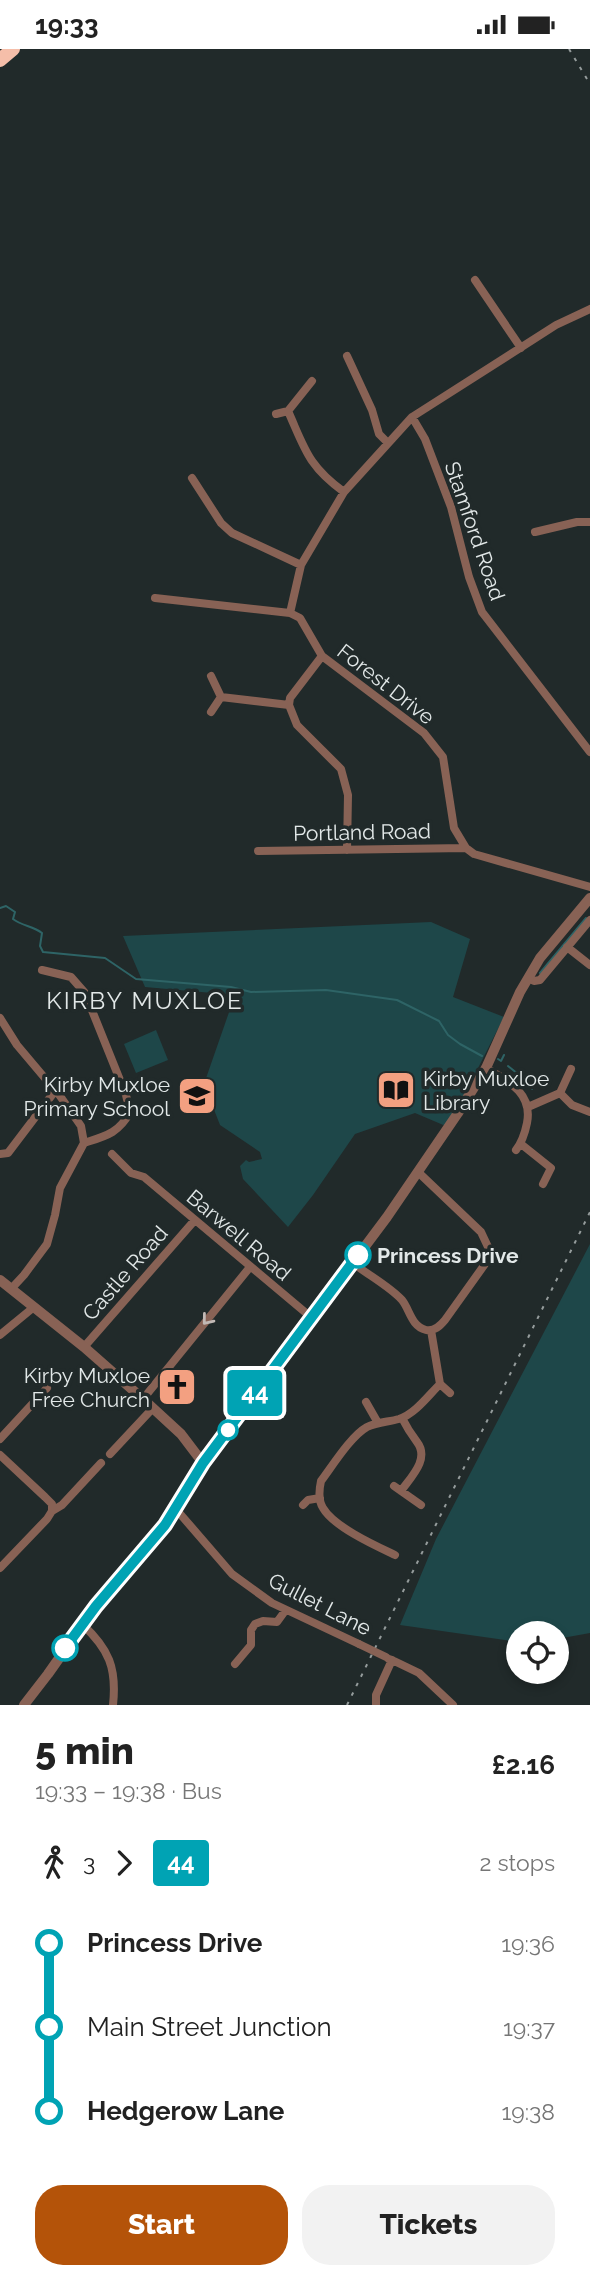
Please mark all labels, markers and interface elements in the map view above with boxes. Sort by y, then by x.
text: 19:33 [35,10,99,40]
street label: Stamford Road [440,458,510,604]
street label: Forest Drive [333,638,439,730]
street label: Portland Road [293,818,431,846]
district label: KIRBY MUXLOE [46,986,244,1015]
place label: Kirby Muxloe Library [423,1066,549,1115]
library icon: Kirby Muxloe Library [375,1069,417,1111]
place label: Kirby Muxloe Primary School [23,1072,170,1121]
school or university icon: Kirby Muxloe Primary School [176,1075,218,1117]
street label: Barwell Road [182,1184,296,1286]
street label: Castle Road [77,1221,173,1325]
marker: Princess Drive [345,1242,371,1268]
place label: Princess Drive [377,1243,519,1268]
one-way arrow [203,1312,216,1324]
place label: Kirby Muxloe Free Church [24,1363,150,1412]
church icon: Kirby Muxloe Free Church [156,1366,198,1408]
line badge: 44 [224,1370,286,1416]
text: 44 [241,1378,269,1407]
unlabelled marker [218,1420,238,1440]
street label: Gullet Lane [265,1567,375,1641]
map controls [506,1621,569,1684]
button: locate [506,1621,569,1684]
unlabelled marker [52,1635,78,1661]
text: 5 min [35,1728,134,1773]
text: £2.16 [492,1750,555,1780]
text: 19:33 – 19:38 · Bus [35,1777,222,1804]
icon: walk [35,1844,73,1882]
icon: forward [105,1844,143,1882]
text: 44 [167,1848,195,1877]
text: 3 [83,1849,95,1876]
text: 2 stops [480,1849,555,1876]
text: Princess Drive [87,1928,262,1958]
text: 19:36 [501,1930,555,1957]
text: Main Street Junction [87,2012,332,2042]
text: 19:37 [503,2014,555,2041]
text: Hedgerow Lane [87,2096,284,2126]
text: 19:38 [501,2098,555,2125]
button: Start [35,2185,288,2265]
button: Tickets [302,2185,555,2265]

